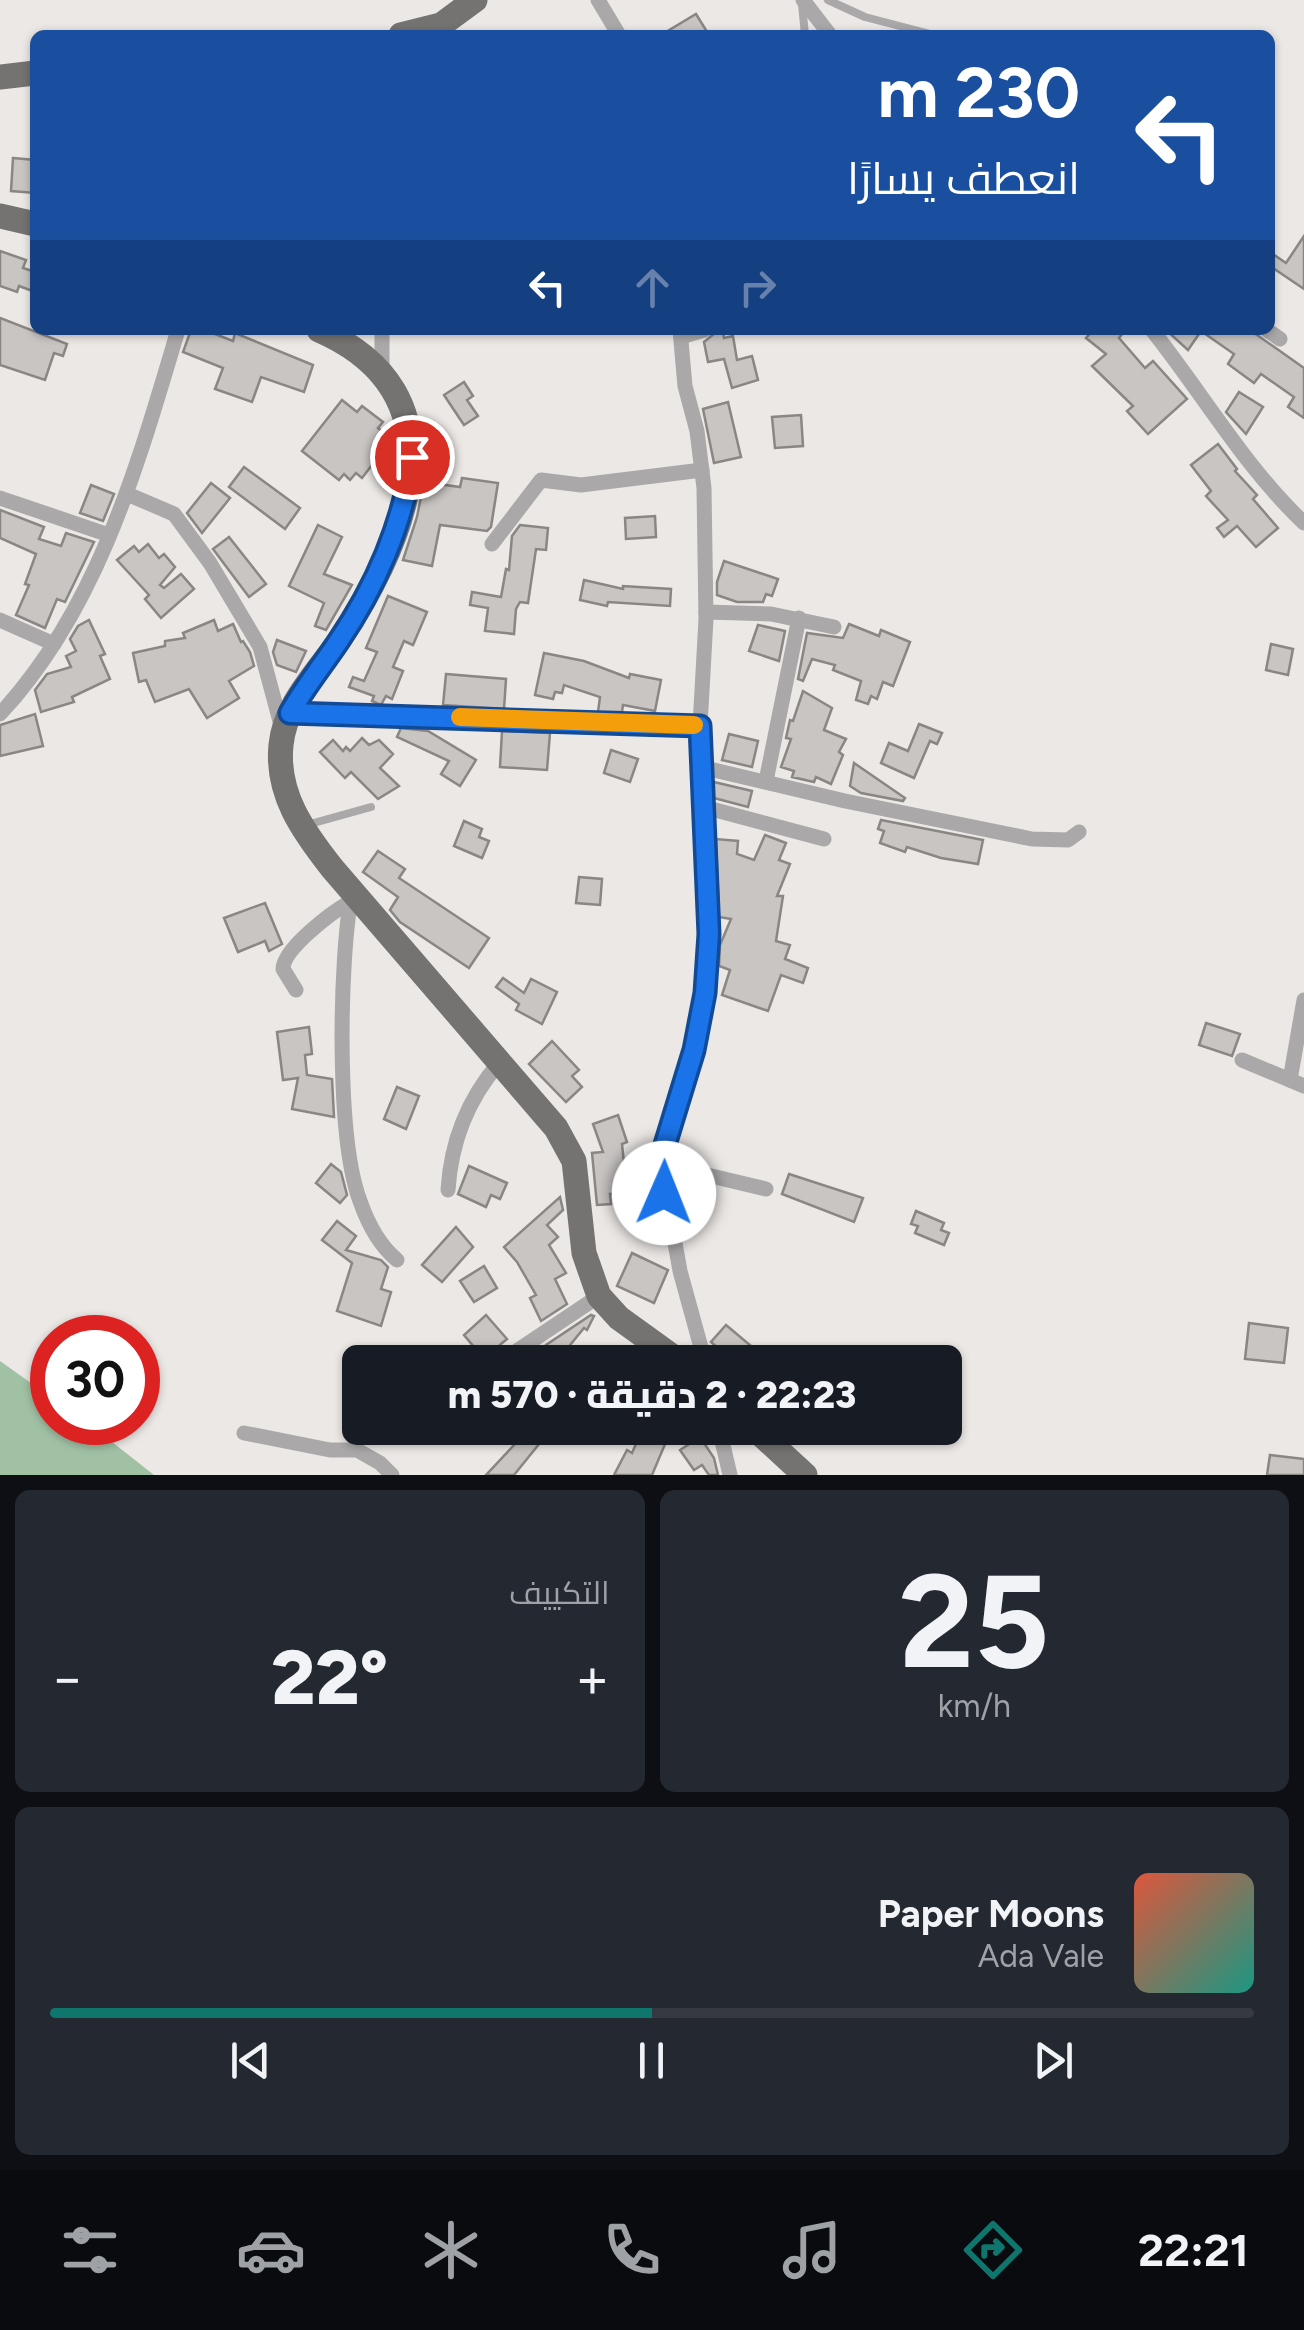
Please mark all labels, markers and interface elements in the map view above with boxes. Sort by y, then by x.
text: 230 m [877,50,1080,135]
icon: left [1115,70,1245,200]
text: انعطف يسارًا [847,151,1080,205]
icon: left [520,260,575,315]
icon: ahead [625,260,680,315]
icon: right [730,260,785,315]
pin [370,415,455,500]
icon: arrive [385,430,440,485]
position arrow [612,1141,716,1245]
speed limit sign: 30 [30,1315,160,1445]
text: 22:23 · 2 دقيقة · 570 m [448,1372,856,1418]
text: 25 [899,1544,1050,1700]
text: التكييف [509,1574,610,1612]
text: 22° [271,1633,388,1723]
text: − [50,1645,84,1711]
text: + [575,1645,610,1711]
text: km/h [938,1687,1011,1725]
text: Paper Moons [878,1891,1104,1937]
text: Ada Vale [978,1937,1104,1975]
icon: previous [223,2033,278,2088]
icon: pause [624,2033,679,2088]
icon: next [1026,2033,1081,2088]
icon: filters [55,2215,125,2285]
icon: car [236,2215,306,2285]
icon: climate [416,2215,486,2285]
icon: phone [597,2215,667,2285]
icon: music [777,2215,847,2285]
icon: directions [958,2215,1028,2285]
text: 22:21 [1138,2223,1249,2277]

